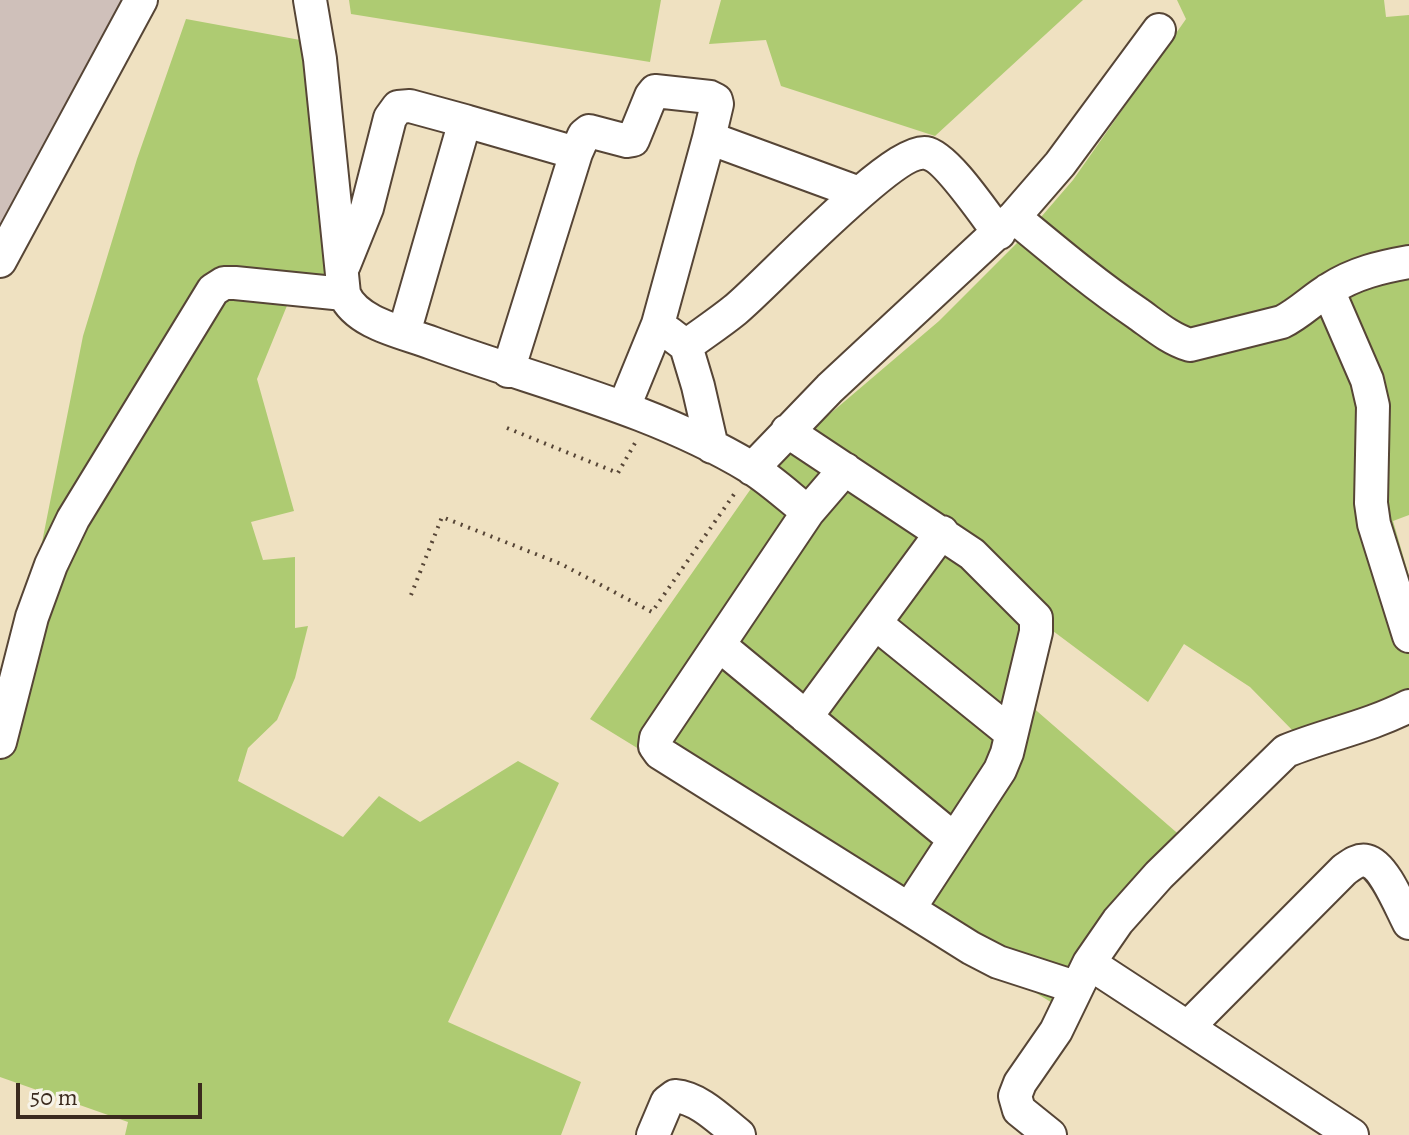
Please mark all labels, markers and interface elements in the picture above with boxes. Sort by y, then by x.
scale bar [20,1067,206,1117]
text: 50 m [30,1081,78,1113]

